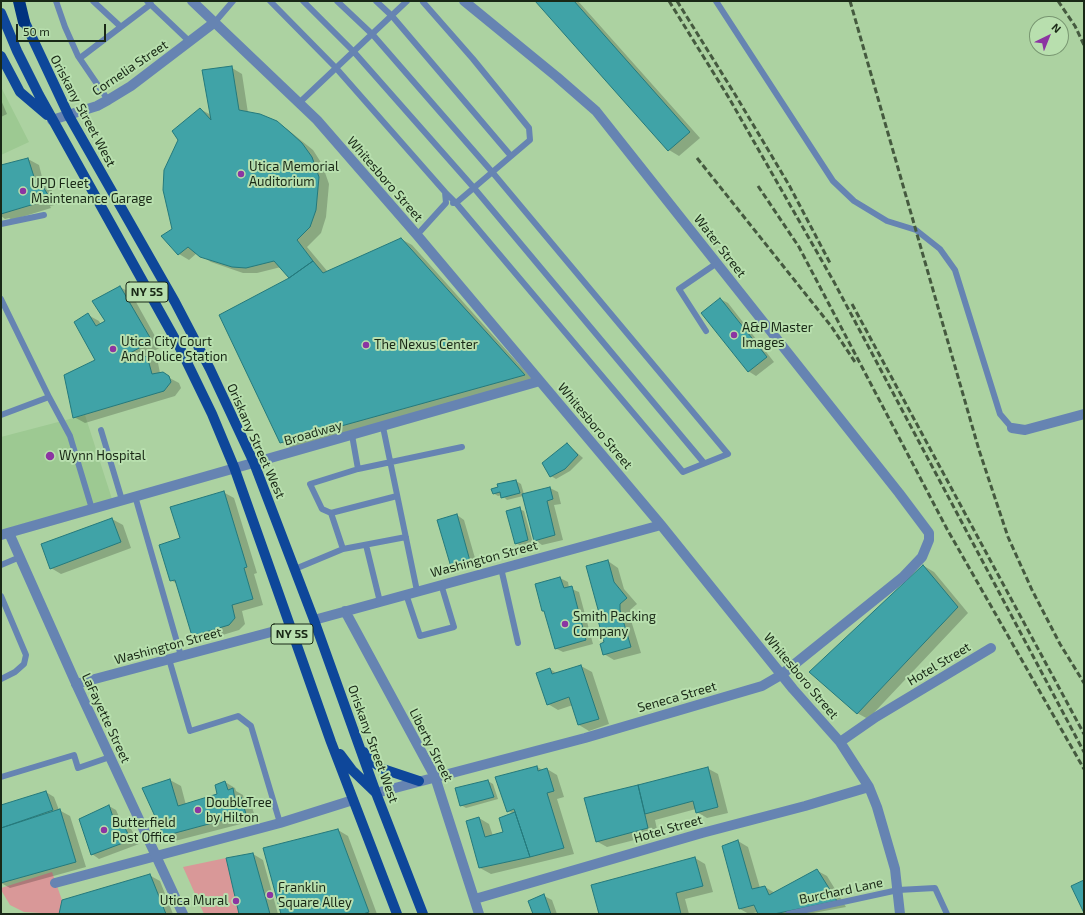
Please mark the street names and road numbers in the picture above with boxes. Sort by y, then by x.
street label: Cornelia Street [89,37,171,99]
street label: Oriskany Street West [47,52,119,170]
street label: Whitesboro Street [344,133,426,225]
street label: Water Street [691,211,749,281]
road number: NY 5S [126,282,168,302]
street label: Whitesboro Street [554,380,636,472]
street label: Oriskany Street West [224,381,288,501]
street label: Broadway [282,417,344,449]
street label: Washington Street [429,537,539,581]
street label: Washington Street [113,624,223,668]
road number: NY 5S [271,624,313,644]
street label: Whitesboro Street [760,630,842,722]
street label: Hotel Street [905,639,973,689]
street label: LaFayette Street [78,671,134,765]
street label: Seneca Street [636,678,718,716]
street label: Oriskany Street West [344,683,402,805]
street label: Liberty Street [406,706,456,784]
street label: Hotel Street [632,812,704,846]
street label: Burchard Lane [798,874,884,908]

